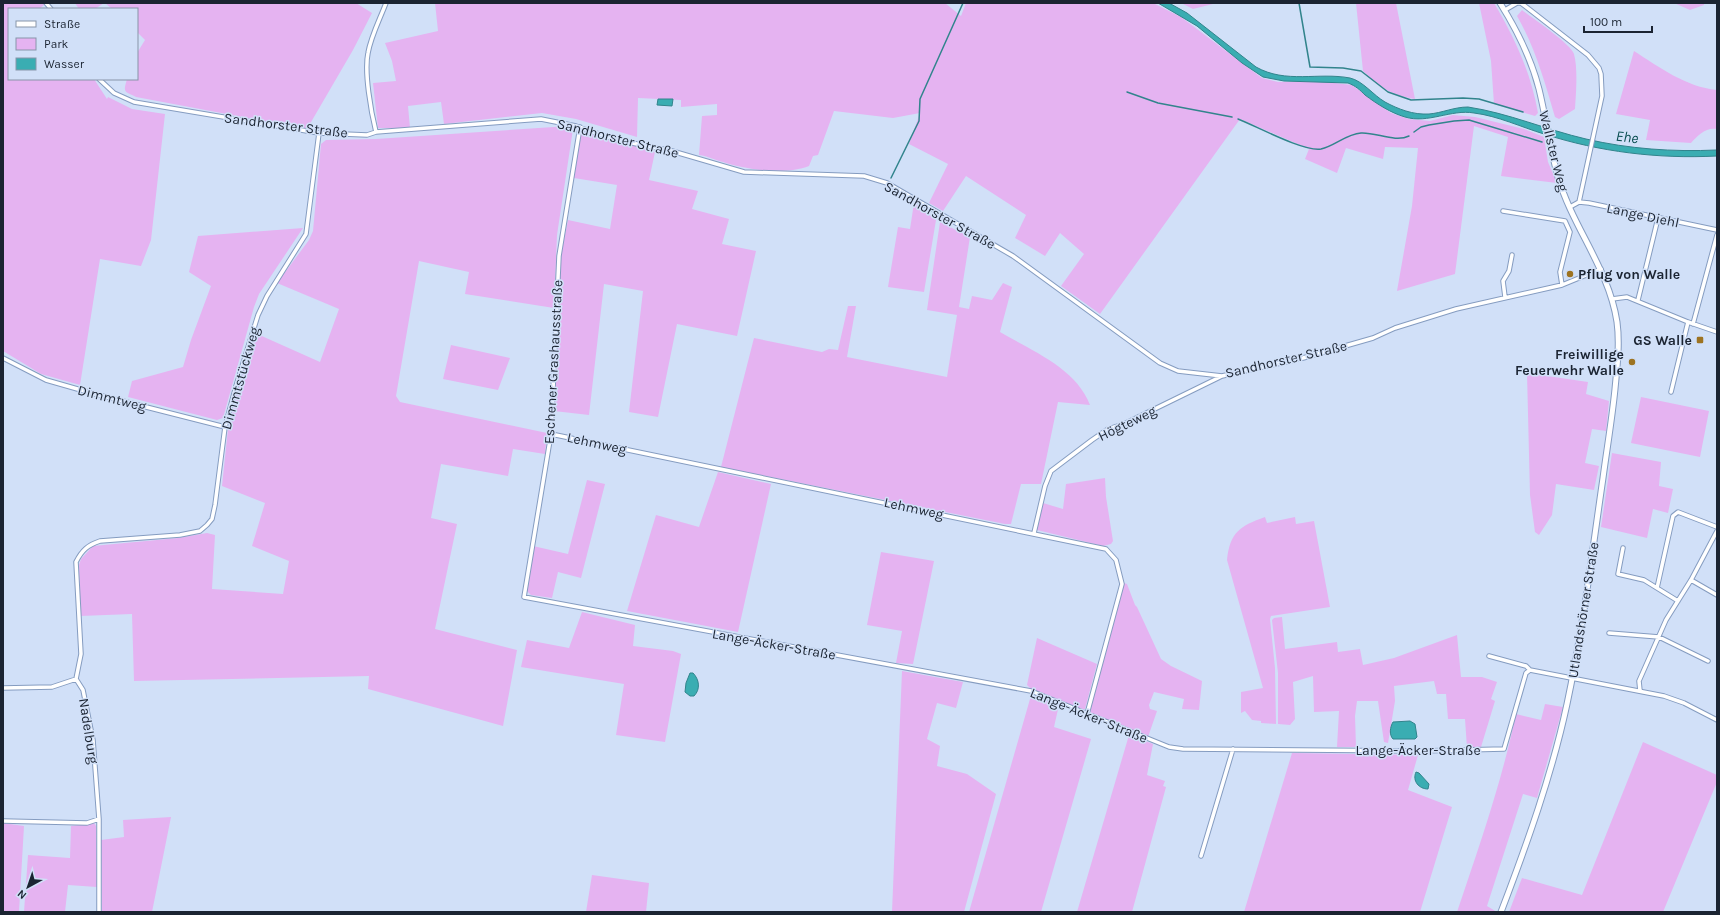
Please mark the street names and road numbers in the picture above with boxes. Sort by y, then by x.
street label: Sandhorster Straße [223,109,349,142]
street label: Wallster Weg [1535,109,1572,194]
street label: Sandhorster Straße [555,115,680,162]
street label: Sandhorster Straße [881,178,998,253]
street label: Lange Diehl [1605,199,1681,232]
street label: Eschener Grashausstraße [541,279,566,445]
street label: Dimmtstückweg [218,325,263,432]
street label: Sandhorster Straße [1224,337,1349,382]
street label: Dimmtweg [76,382,148,415]
street label: Högteweg [1095,402,1159,445]
street label: Lehmweg [566,429,628,458]
street label: Lehmweg [883,494,945,523]
street label: Utlandshörner Straße [1564,541,1603,679]
street label: Lange-Äcker-Straße [711,625,837,664]
street label: Lange-Äcker-Straße [1028,684,1150,747]
street label: Nadelburg [75,697,102,765]
street label: Lange-Äcker-Straße [1355,742,1481,759]

